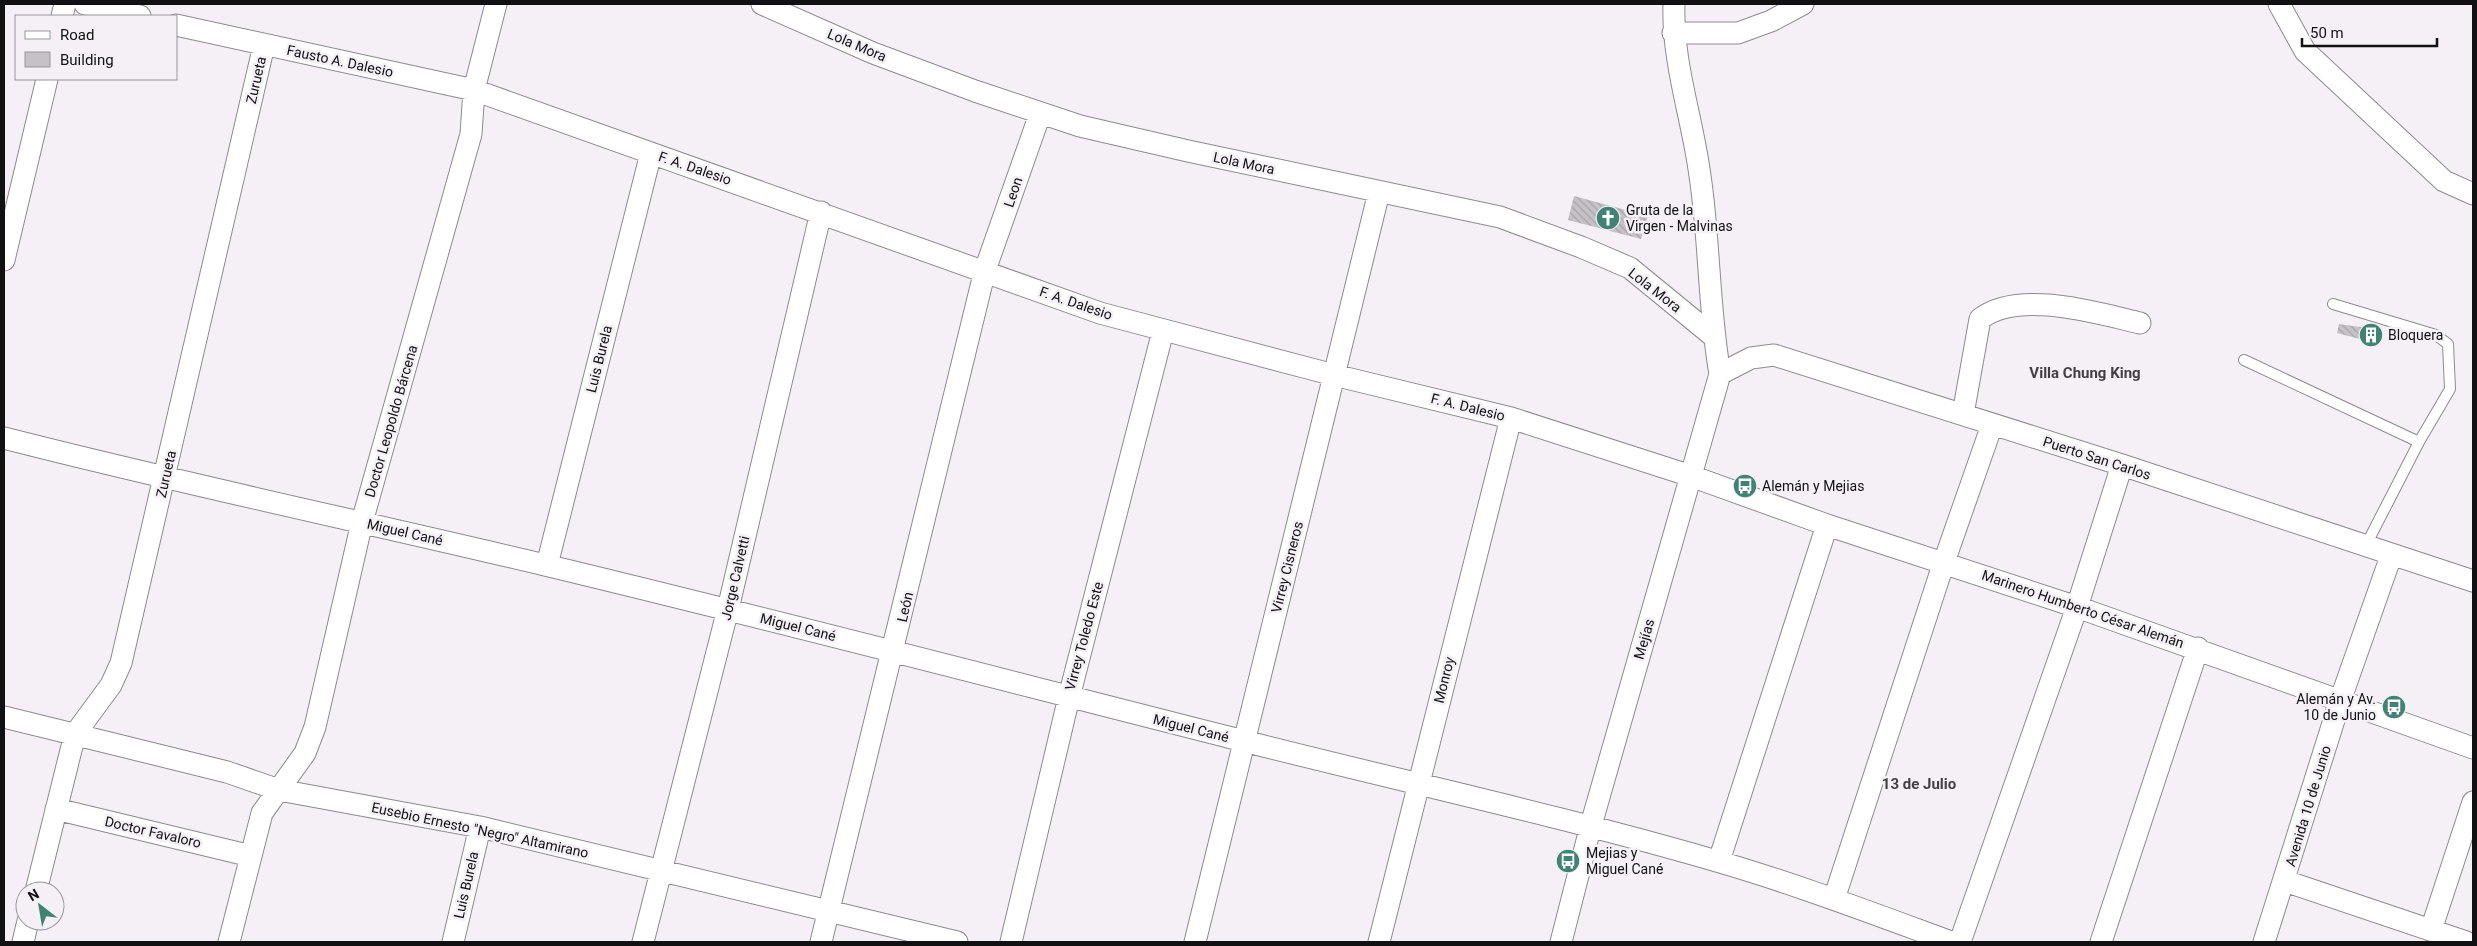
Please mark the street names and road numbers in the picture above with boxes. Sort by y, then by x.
street label: Lola Mora [825,25,889,65]
street label: Fausto A. Dalesio [285,42,395,80]
street label: Zurueta [243,55,269,105]
street label: F. A. Dalesio [657,148,733,188]
street label: Lola Mora [1212,149,1276,177]
street label: Leon [1000,175,1026,209]
street label: Lola Mora [1626,265,1684,315]
street label: F. A. Dalesio [1038,283,1114,323]
street label: Luis Burela [583,324,615,394]
street label: Doctor Leopoldo Bárcena [362,343,420,499]
street label: F. A. Dalesio [1429,390,1507,424]
street label: Puerto San Carlos [2041,433,2153,483]
street label: Zurueta [153,449,179,499]
street label: Miguel Cané [365,516,445,548]
street label: Virrey Cisneros [1268,520,1306,614]
street label: Jorge Calvetti [718,534,752,622]
street label: Marinero Humberto César Alemán [1980,567,2186,651]
street label: Virrey Toledo Este [1062,580,1106,692]
street label: León [894,590,916,624]
street label: Miguel Cané [759,610,837,644]
street label: Mejías [1631,617,1657,661]
street label: Monroy [1431,655,1458,705]
street label: Miguel Cané [1152,711,1230,745]
street label: Avenida 10 de Junio [2282,744,2334,868]
street label: Eusebio Ernesto "Negro" Altamirano [370,799,590,861]
street label: Doctor Favaloro [103,813,203,851]
street label: Luis Burela [450,850,482,920]

